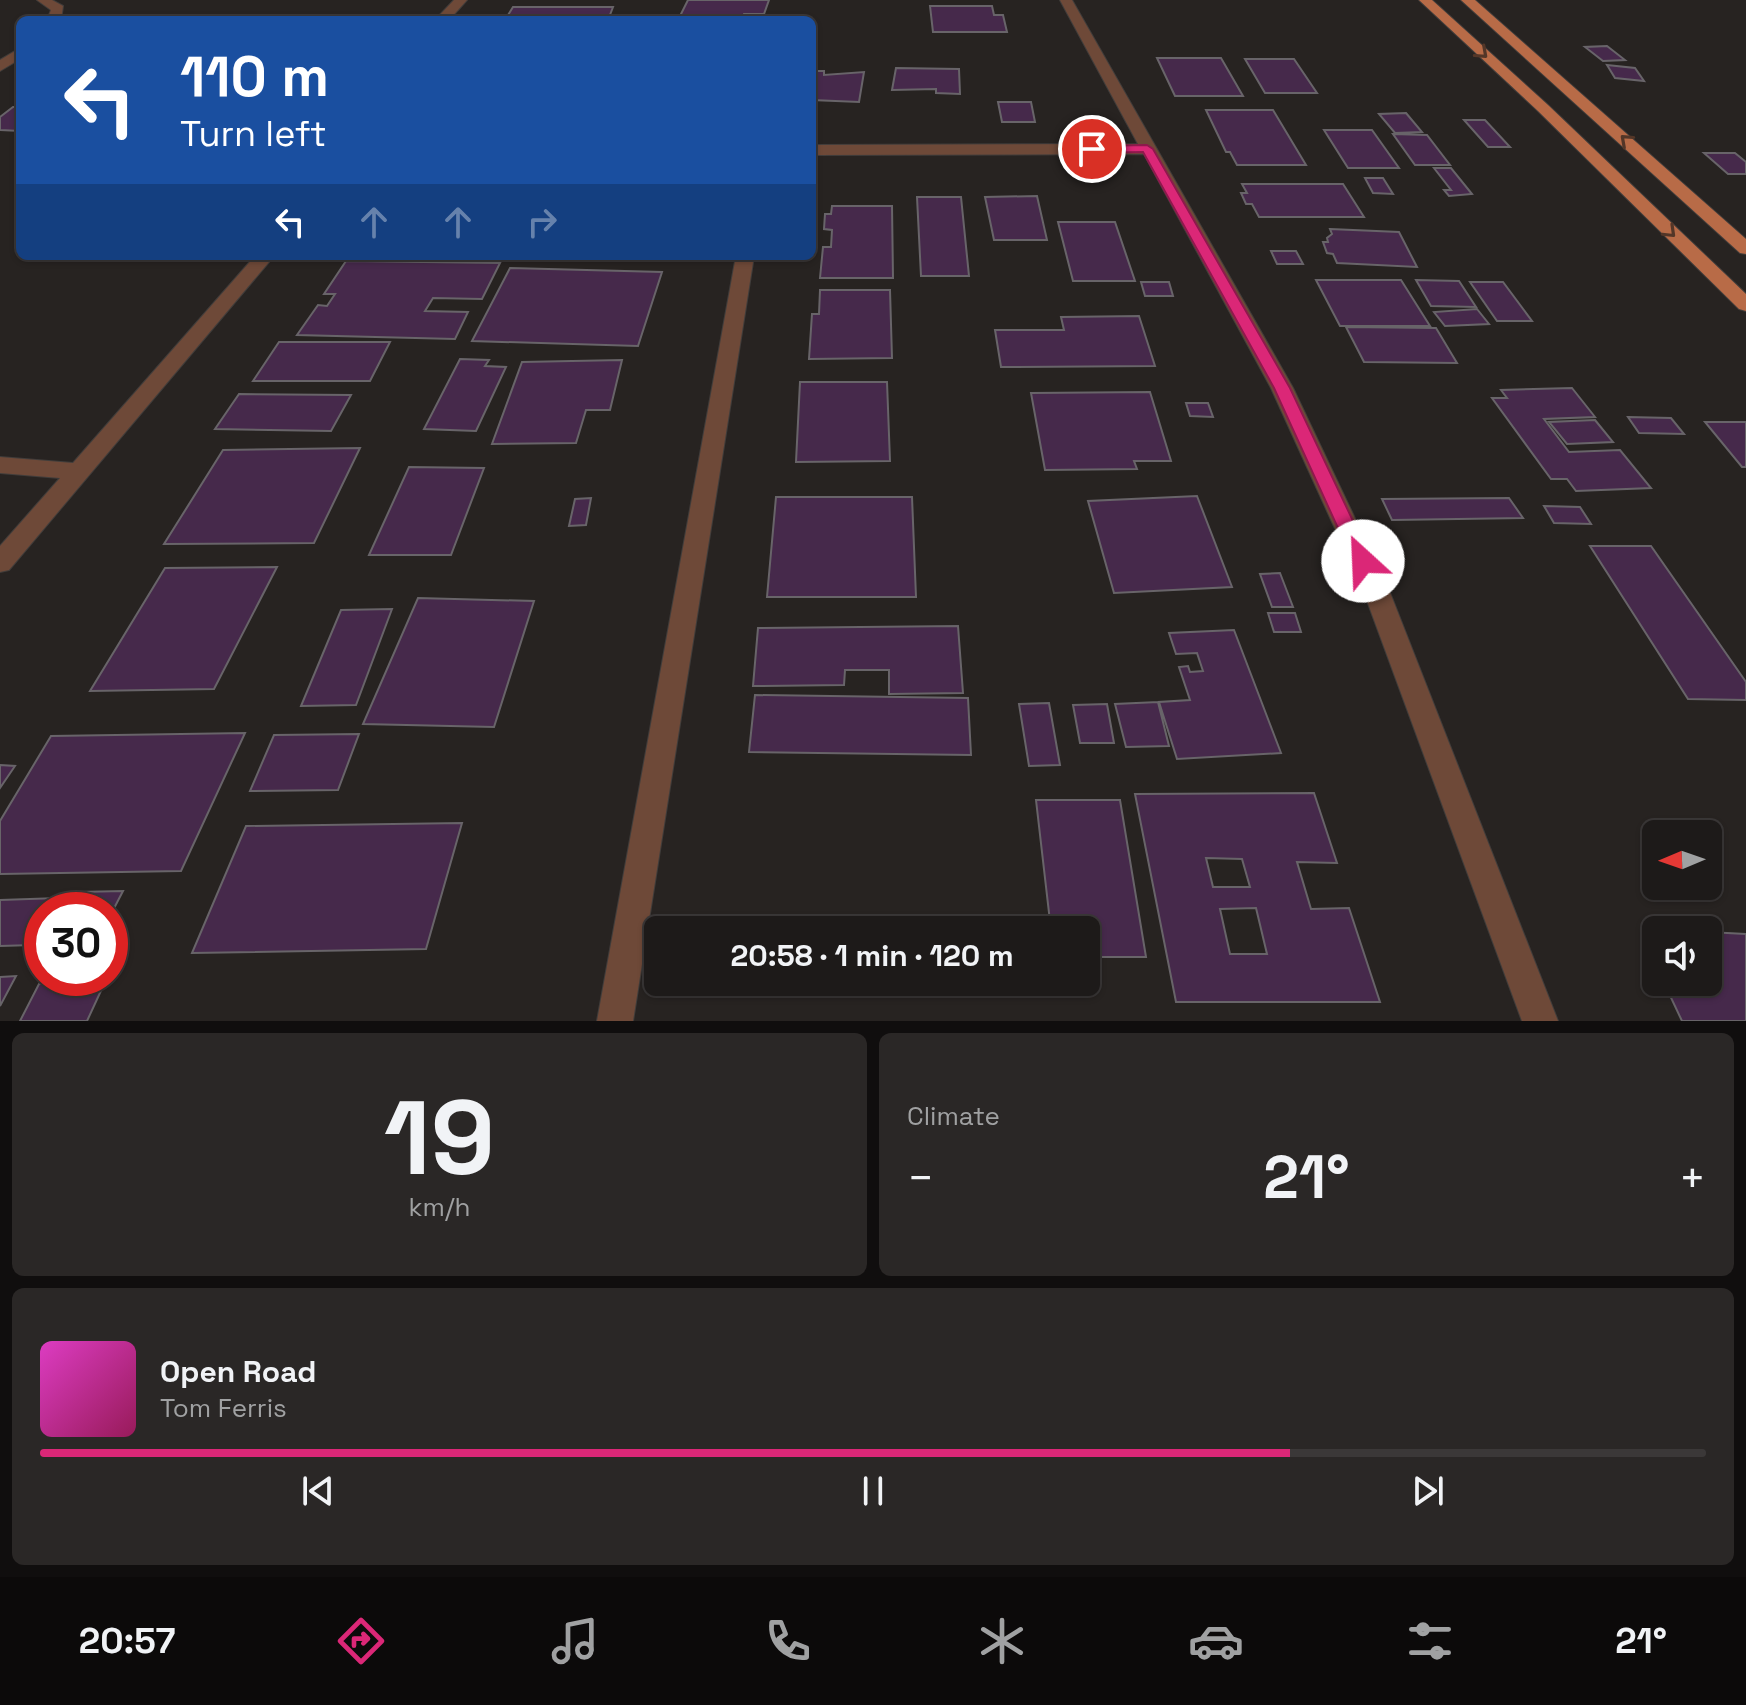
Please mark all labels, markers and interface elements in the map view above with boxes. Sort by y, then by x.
text: 110 m [180,41,329,112]
one-way arrow [1472,44,1487,58]
icon: left [48,48,152,152]
text: Turn left [180,111,327,157]
pin [1058,115,1126,183]
icon: arrive [1070,127,1114,171]
one-way arrow [1620,136,1635,150]
icon: left [268,200,312,244]
icon: ahead [352,200,396,244]
icon: ahead [436,200,480,244]
icon: right [520,200,564,244]
one-way arrow [1661,223,1675,237]
position arrow [1321,519,1405,603]
north arrow [1642,820,1722,900]
map controls [1642,820,1722,996]
speed limit sign: 30 [24,892,128,996]
button: sound [1642,916,1722,996]
text: 20:58 · 1 min · 120 m [730,936,1014,975]
text: 19 [384,1072,495,1204]
text: Climate [907,1099,1000,1133]
text: 21° [1263,1139,1350,1216]
text: − [907,1150,934,1206]
text: + [1679,1150,1706,1206]
text: km/h [409,1190,470,1224]
text: Open Road [160,1352,316,1391]
text: Tom Ferris [160,1391,287,1425]
icon: previous [296,1469,340,1513]
icon: pause [851,1469,895,1513]
icon: next [1406,1469,1450,1513]
icon: directions [333,1613,389,1669]
icon: music [547,1613,603,1669]
icon: phone [760,1613,816,1669]
icon: climate [974,1613,1030,1669]
icon: car [1188,1613,1244,1669]
icon: filters [1402,1613,1458,1669]
text: 20:57 [79,1618,175,1664]
text: 21° [1615,1618,1667,1664]

